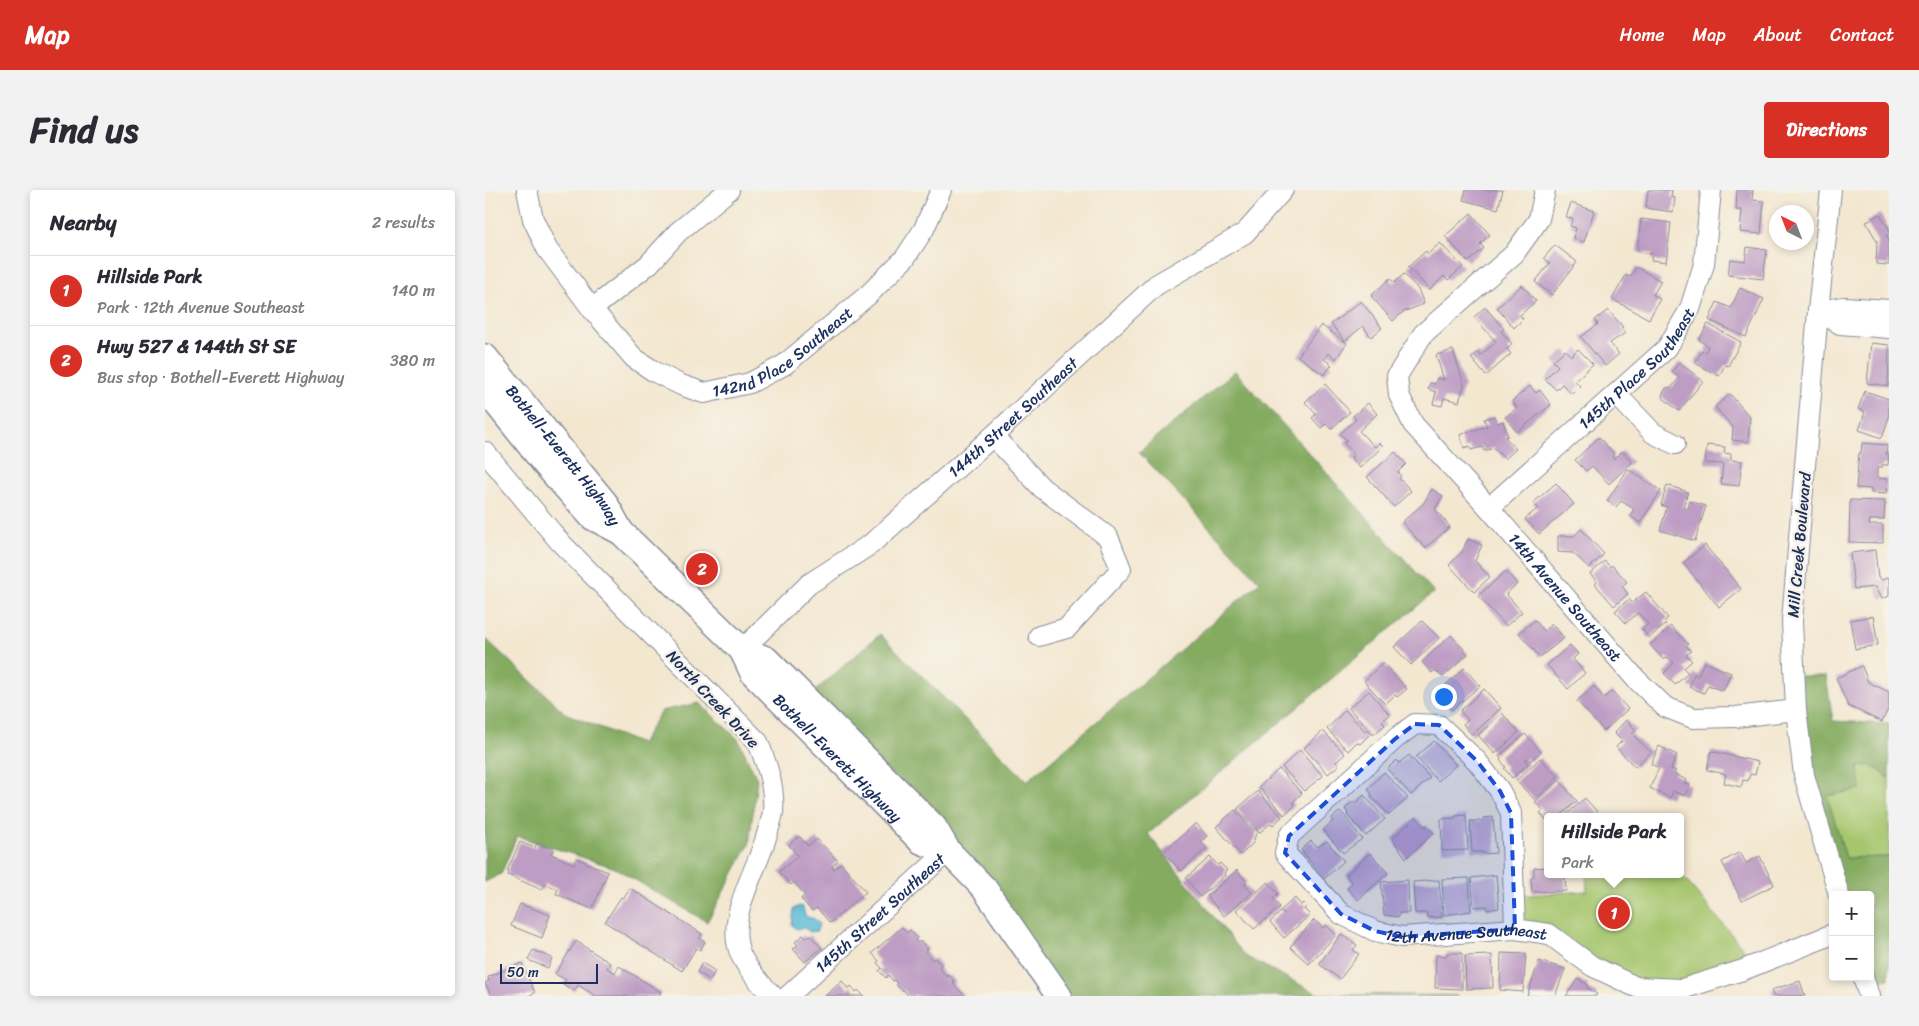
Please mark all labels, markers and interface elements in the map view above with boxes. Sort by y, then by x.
text: Map [25,14,69,56]
text: Home [1620,19,1665,51]
text: Map [1693,19,1726,51]
text: About [1754,19,1802,51]
text: Contact [1830,19,1894,51]
text: Find us [30,99,138,161]
button: Directions [1764,102,1889,158]
text: Nearby [50,204,116,242]
north arrow [1769,205,1814,250]
text: 2 results [372,208,435,237]
text: Hillside Park [97,260,203,293]
text: 1 [63,276,69,305]
text: 140 m [392,276,435,305]
text: Park · 12th Avenue Southeast [97,293,305,322]
street label: 142nd Place Southeast [709,299,859,405]
street label: 145th Place Southeast [1571,301,1703,436]
text: Hwy 527 & 144th St SE [97,330,296,363]
text: 2 [61,346,71,375]
text: 380 m [390,346,435,375]
street label: 144th Street Southeast [941,349,1085,485]
text: Bus stop · Bothell-Everett Highway [97,363,344,392]
street label: Bothell-Everett Highway [498,378,630,532]
street label: Mill Creek Boulevard [1778,470,1820,619]
street label: 14th Avenue Southeast [1501,526,1630,668]
pin: 2 [686,550,718,588]
street label: North Creek Drive [659,643,767,755]
your location [1431,684,1457,710]
street label: Bothell-Everett Highway [766,686,910,830]
popup [1544,813,1684,878]
text: Hillside Park [1561,815,1667,848]
street label: 145th Street Southeast [808,845,952,980]
text: Park [1561,848,1594,877]
map controls [1829,891,1874,981]
button: + [1829,891,1874,936]
pin: 1 [1598,894,1630,932]
street label: 12th Avenue Southeast [1383,914,1549,952]
button: − [1829,936,1874,981]
text: 50 m [507,960,539,985]
scale bar [500,961,597,984]

